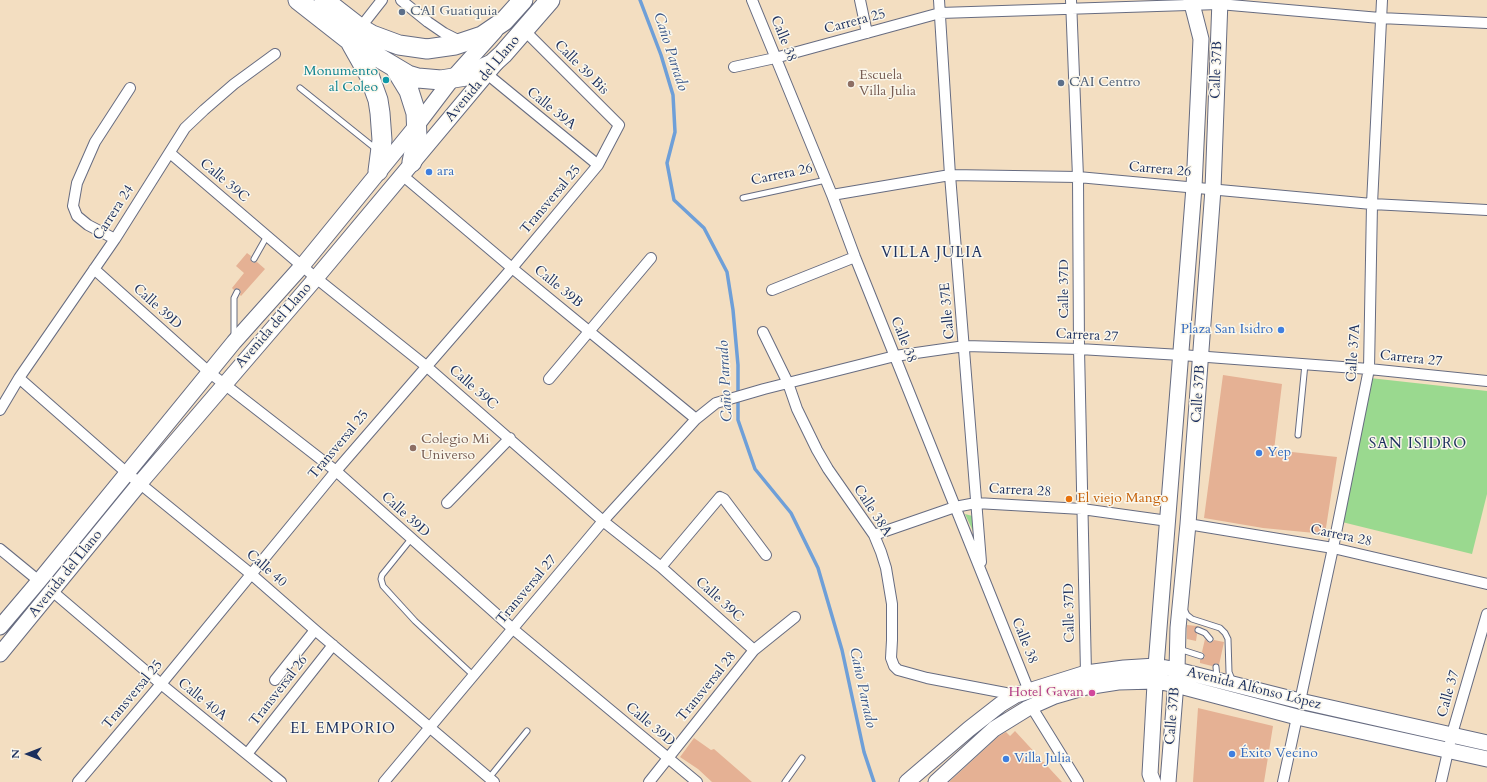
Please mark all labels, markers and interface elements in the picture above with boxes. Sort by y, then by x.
place label: CAI Guatiquia [410,4,498,20]
street label: Carrera 25 [823,6,887,38]
marker: CAI Guatiquia [397,7,407,17]
water label: Caño Parrado [649,10,691,94]
street label: Calle 38 [766,13,800,65]
street label: Avenida del Llano [442,33,524,125]
street label: Calle 39 Bis [550,37,612,99]
street label: Calle 37B [1208,41,1226,99]
place label: Monumento al Coleo [303,64,378,96]
place label: Escuela Villa Julia [859,68,916,100]
marker: Monumento al Coleo [381,75,391,85]
place label: CAI Centro [1069,75,1140,91]
marker: CAI Centro [1056,78,1066,88]
marker: Escuela Villa Julia [846,79,856,89]
street label: Calle 39A [523,84,579,134]
street label: Calle 39C [196,156,252,206]
street label: Carrera 26 [1128,159,1192,181]
street label: Carrera 26 [750,160,814,190]
street label: Transversal 25 [517,162,585,238]
place label: ara [437,164,454,180]
marker: ara [424,167,434,177]
street label: Carrera 24 [90,182,138,244]
district label: VILLA JULIA [881,245,983,263]
street label: Calle 37D [1057,259,1073,319]
street label: Calle 39B [530,262,586,312]
street label: Avenida del Llano [232,280,316,372]
street label: Calle 39D [129,281,185,333]
street label: Calle 37E [937,282,959,340]
street label: Calle 38 [886,314,920,366]
place label: Plaza San Isidro [1181,322,1273,338]
street label: Calle 37A [1344,323,1364,383]
marker: Plaza San Isidro [1276,325,1286,335]
street label: Carrera 27 [1055,326,1119,346]
water label: Caño Parrado [715,340,737,422]
street label: Carrera 27 [1379,347,1443,371]
street label: Calle 39C [445,362,501,414]
street label: Calle 37B [1189,365,1209,423]
street label: Transversal 25 [305,407,373,483]
place label: Colegio Mi Universo [421,432,489,464]
district label: SAN ISIDRO [1369,436,1467,454]
marker: Colegio Mi Universo [408,443,418,453]
place label: Yep [1267,445,1291,461]
marker: Yep [1254,448,1264,458]
street label: Carrera 28 [988,481,1052,501]
street label: Calle 38A [849,482,895,540]
street label: Calle 39D [377,489,433,541]
place label: El viejo Mango [1077,491,1168,507]
marker: El viejo Mango [1064,494,1074,504]
street label: Carrera 28 [1309,521,1373,551]
street label: Avenida del Llano [26,527,106,621]
street label: Calle 40 [242,547,290,591]
street label: Transversal 27 [493,552,561,628]
street label: Calle 39C [691,574,747,626]
street label: Calle 37D [1061,583,1079,643]
street label: Calle 38 [1007,615,1041,667]
water label: Caño Parrado [845,646,879,730]
street label: Transversal 28 [674,649,740,725]
street label: Transversal 26 [246,652,312,730]
street label: Transversal 25 [99,657,167,733]
street label: Avenida Alfonso López [1185,664,1323,714]
street label: Calle 37 [1434,668,1464,720]
street label: Calle 40A [174,675,230,725]
place label: Hotel Gavan [1008,685,1084,701]
street label: Calle 37B [1162,686,1184,746]
marker: Hotel Gavan [1087,688,1097,698]
street label: Calle 39D [622,699,678,751]
district label: EL EMPORIO [290,721,396,739]
north arrow [8,734,48,774]
place label: Éxito Vecino [1240,746,1318,762]
text: N [8,749,23,759]
marker: Éxito Vecino [1227,749,1237,759]
place label: Villa Julia [1014,751,1071,767]
marker: Villa Julia [1001,754,1011,764]

